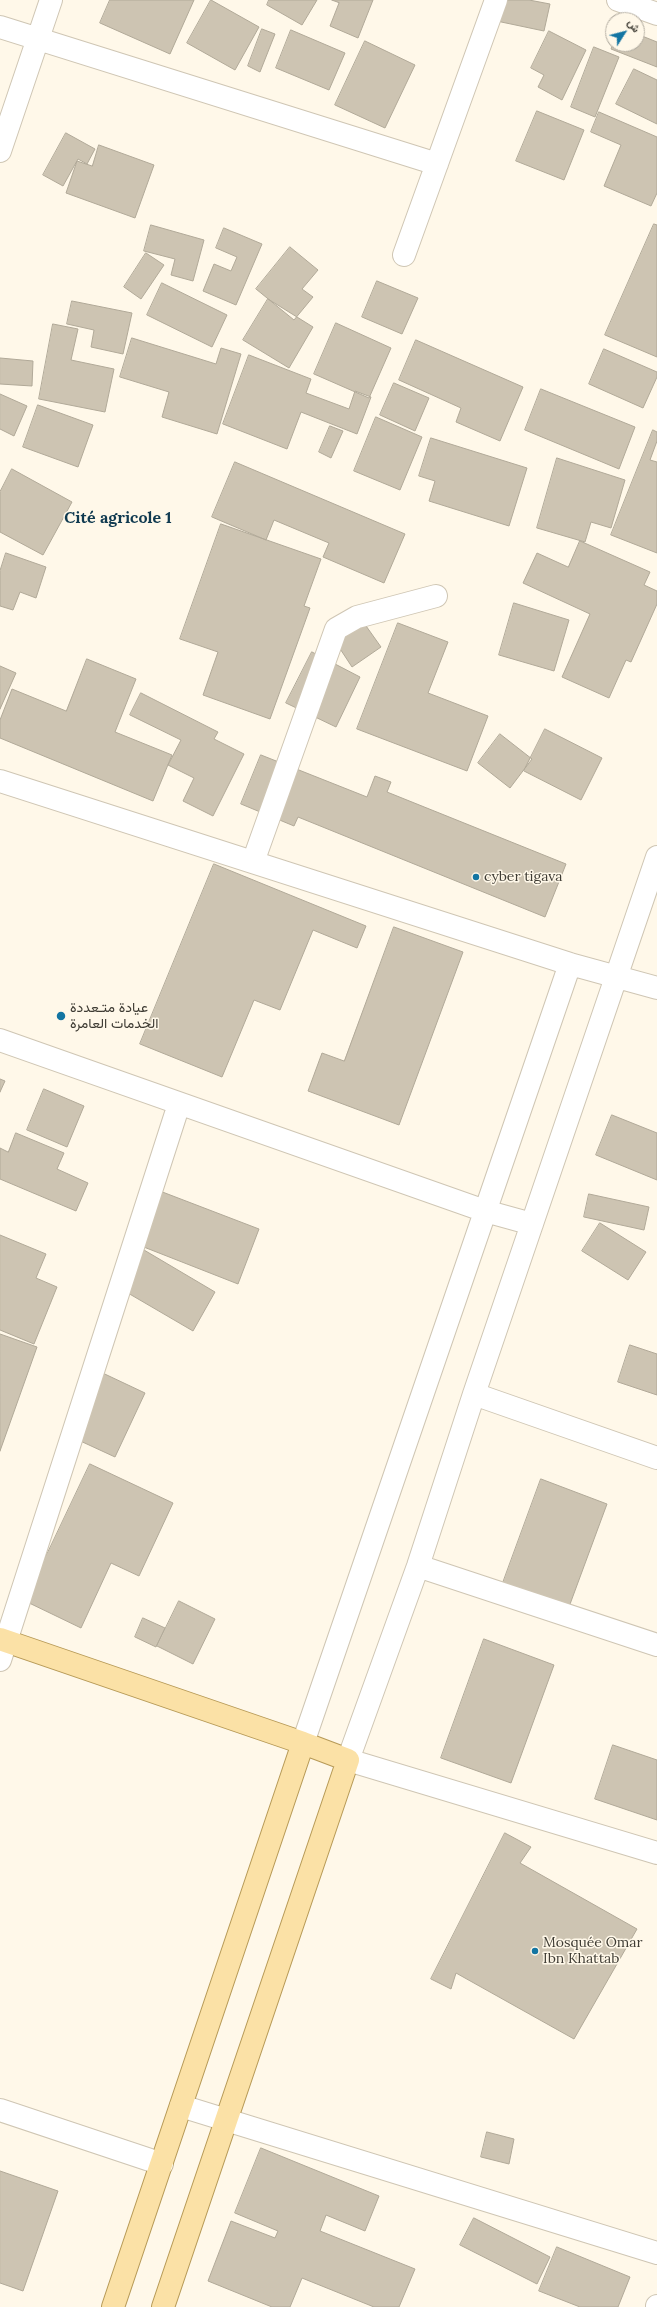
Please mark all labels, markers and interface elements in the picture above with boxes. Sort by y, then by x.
north arrow [605,12,645,52]
text: ش [624,16,643,35]
district label: Cité agricole 1 [64,508,172,528]
place label: cyber tigava [484,869,562,885]
marker: cyber tigava [471,872,481,882]
place label: عيادة متـعددة الخدمات العامرة [70,1000,159,1032]
marker: عيادة متـعددة الخدمات العامرة [55,1010,67,1022]
place label: Mosquée Omar Ibn Khattab [543,1935,643,1968]
marker: Mosquée Omar Ibn Khattab [530,1946,540,1956]

